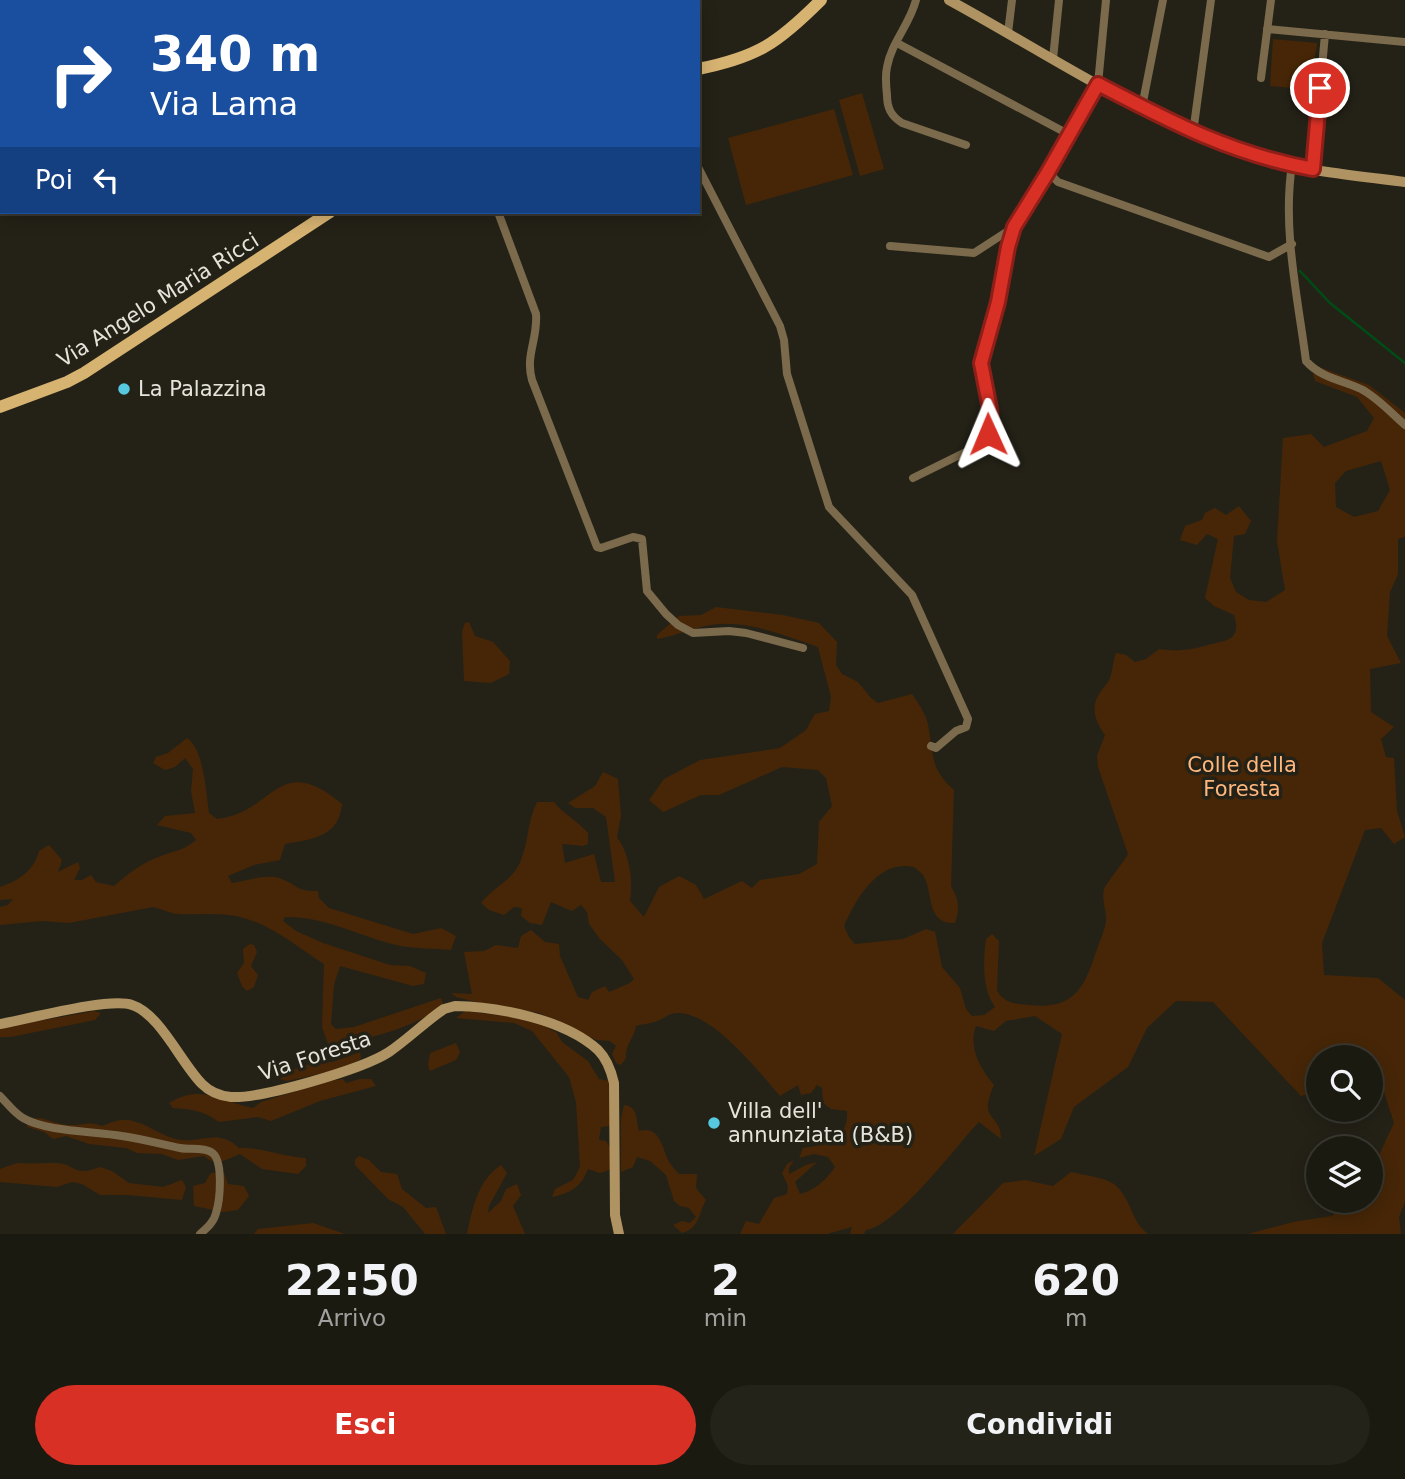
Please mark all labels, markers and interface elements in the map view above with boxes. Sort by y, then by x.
text: 340 m [150,26,320,83]
icon: right [35,28,126,119]
pin [1290,58,1350,118]
icon: arrive [1301,69,1339,107]
text: Via Lama [150,85,298,123]
icon: left [87,161,125,199]
text: Poi [35,165,73,195]
street label: Via Angelo Maria Ricci [53,228,263,372]
place label: La Palazzina [138,377,267,401]
marker: La Palazzina [116,381,132,397]
position arrow [951,397,1025,471]
park label: Colle della Foresta [1187,753,1297,801]
street label: Via Foresta [256,1027,374,1085]
map controls [1306,1045,1383,1213]
button: search [1306,1045,1383,1122]
place label: Villa dell' annunziata (B&B) [728,1099,913,1147]
marker: Villa dell' annunziata (B&B) [706,1115,722,1131]
button: layers [1306,1136,1383,1213]
text: 22:50 [285,1256,419,1305]
text: 2 [711,1256,740,1305]
text: 620 [1032,1256,1120,1305]
text: Arrivo [318,1305,386,1331]
text: min [704,1305,747,1331]
text: m [1065,1305,1087,1331]
button: Esci [35,1385,696,1465]
button: Condividi [710,1385,1370,1465]

